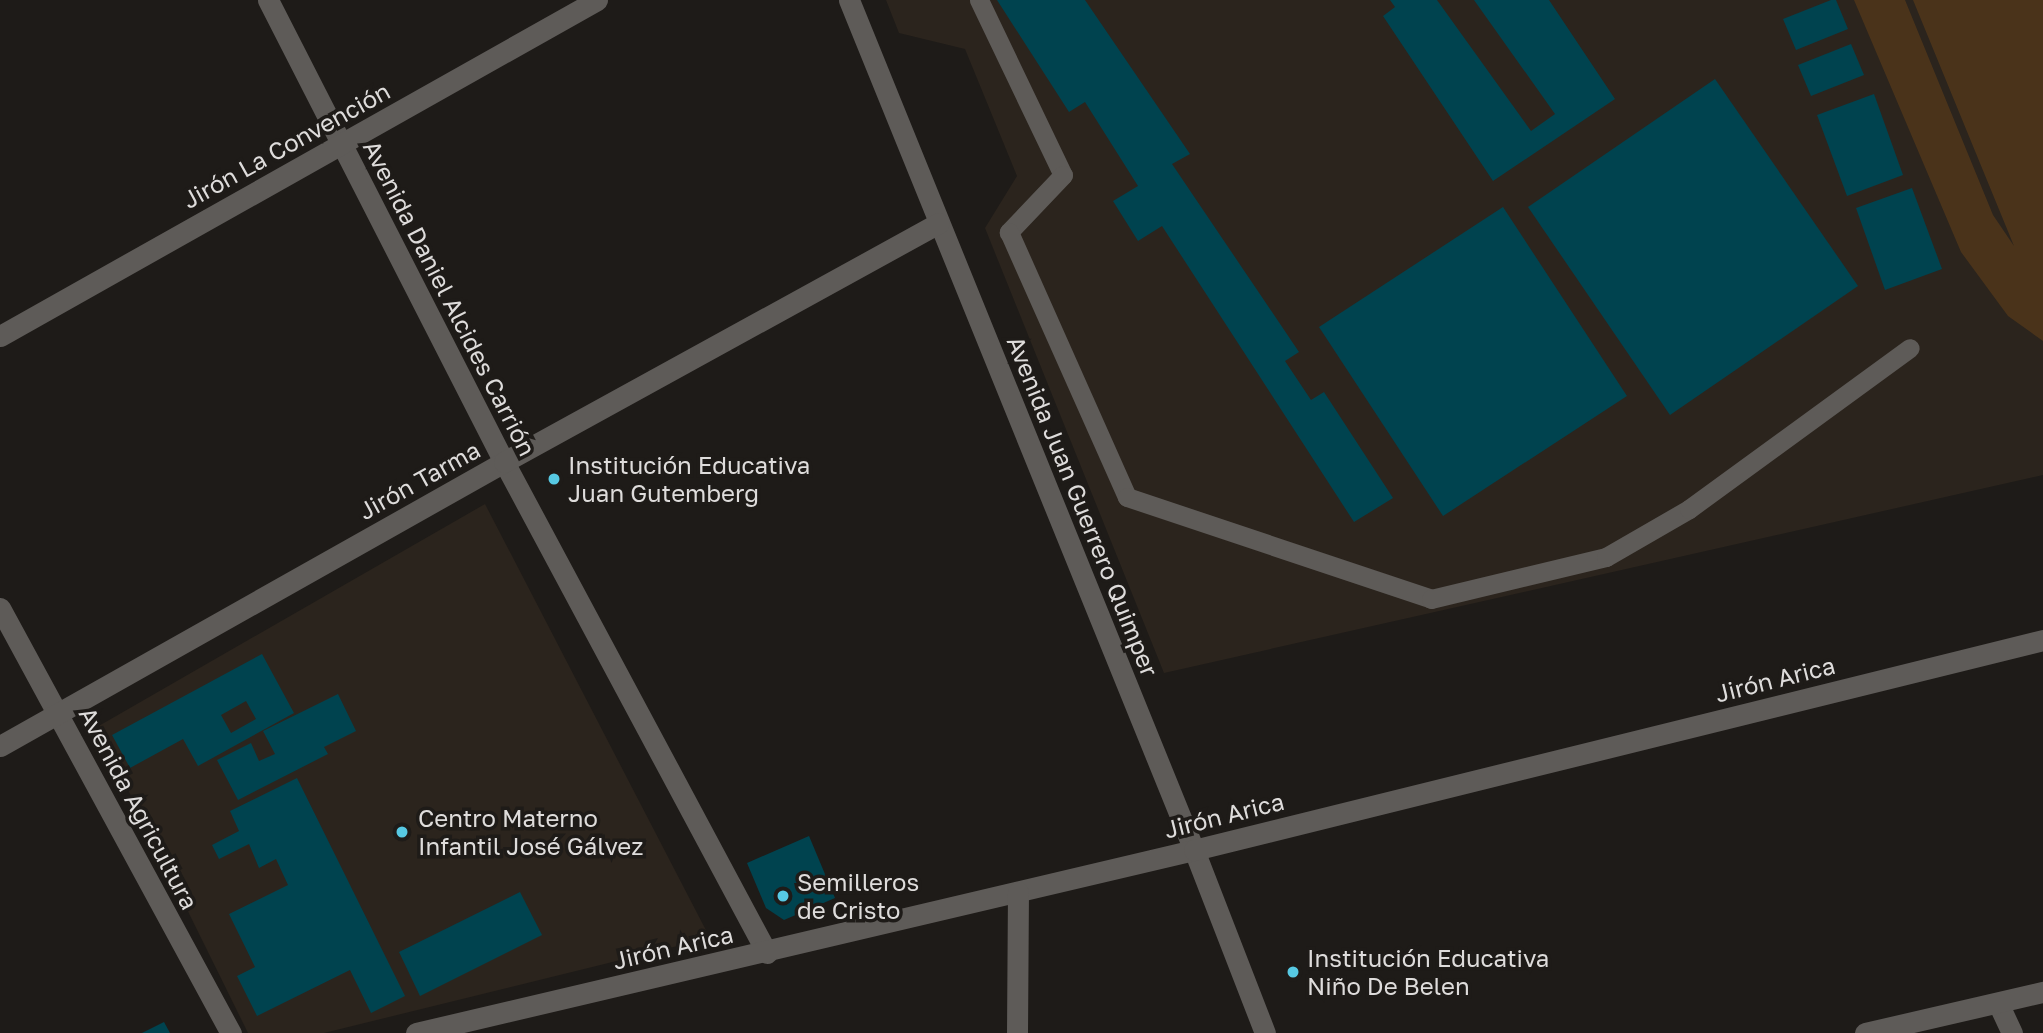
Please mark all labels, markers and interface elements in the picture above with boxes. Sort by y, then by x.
street label: Jirón La Convención [177,76,395,214]
street label: Avenida Daniel Alcides Carrión [358,135,542,461]
street label: Avenida Juan Guerrero Quimper [1001,332,1165,680]
street label: Jirón Tarma [353,435,485,525]
place label: Institución Educativa Juan Gutemberg [568,451,810,507]
marker: Institución Educativa Juan Gutemberg [546,471,562,487]
street label: Jirón Arica [1712,650,1838,708]
street label: Avenida Agricultura [73,702,205,914]
street label: Jirón Arica [1161,786,1287,844]
place label: Centro Materno Infantil José Gálvez [418,804,644,860]
marker: Centro Materno Infantil José Gálvez [392,822,412,842]
place label: Semilleros de Cristo [797,868,919,924]
marker: Semilleros de Cristo [775,888,791,904]
street label: Jirón Arica [610,919,736,975]
place label: Institución Educativa Niño De Belen [1307,944,1549,1000]
marker: Institución Educativa Niño De Belen [1285,964,1301,980]

